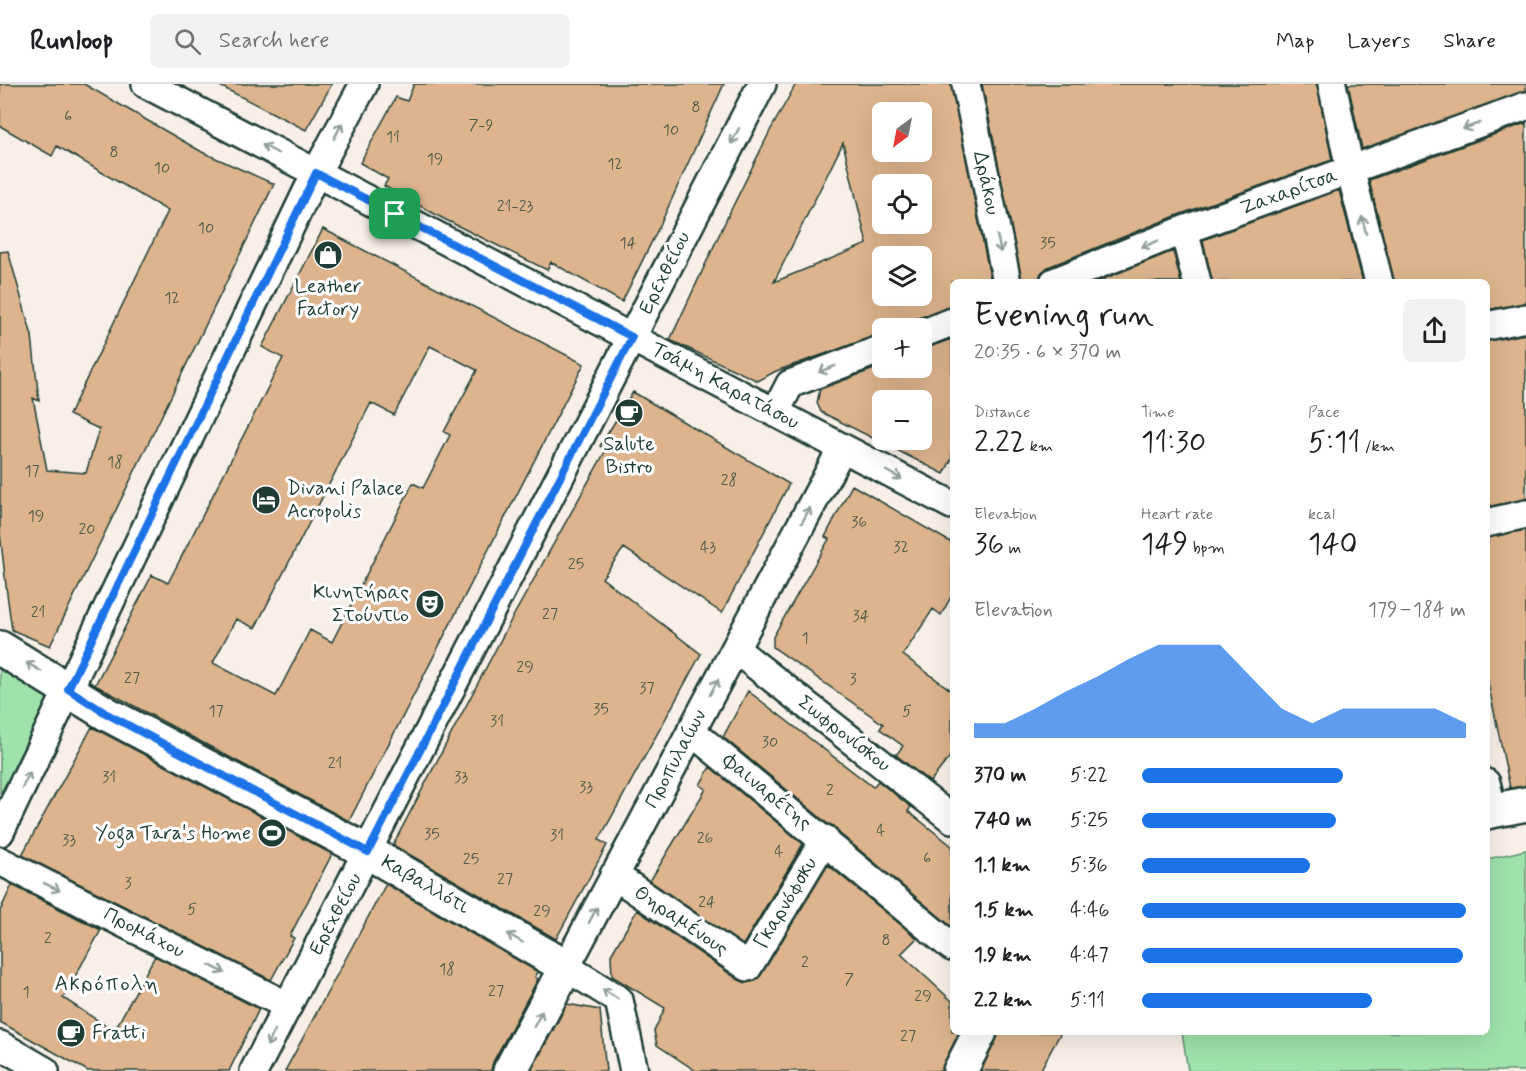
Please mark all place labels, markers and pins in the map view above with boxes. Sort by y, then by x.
pin [369,188,420,239]
shop icon: Leather Factory [312,239,344,271]
place label: Leather Factory [294,273,362,323]
cafe icon: Salute Bistro [613,397,645,429]
place label: Salute Bistro [603,431,655,481]
place label: Divani Palace Acropolis [287,475,404,525]
hotel icon: Divani Palace Acropolis [250,484,282,516]
place label: Κινητήρας Στούντιο [313,579,409,629]
theatre icon: Κινητήρας Στούντιο [414,588,446,620]
sports icon: Yoga Tara's Home [256,817,288,849]
place label: Yoga Tara's Home [95,820,251,849]
cafe icon: Fratti [55,1017,87,1049]
place label: Fratti [92,1020,145,1047]

